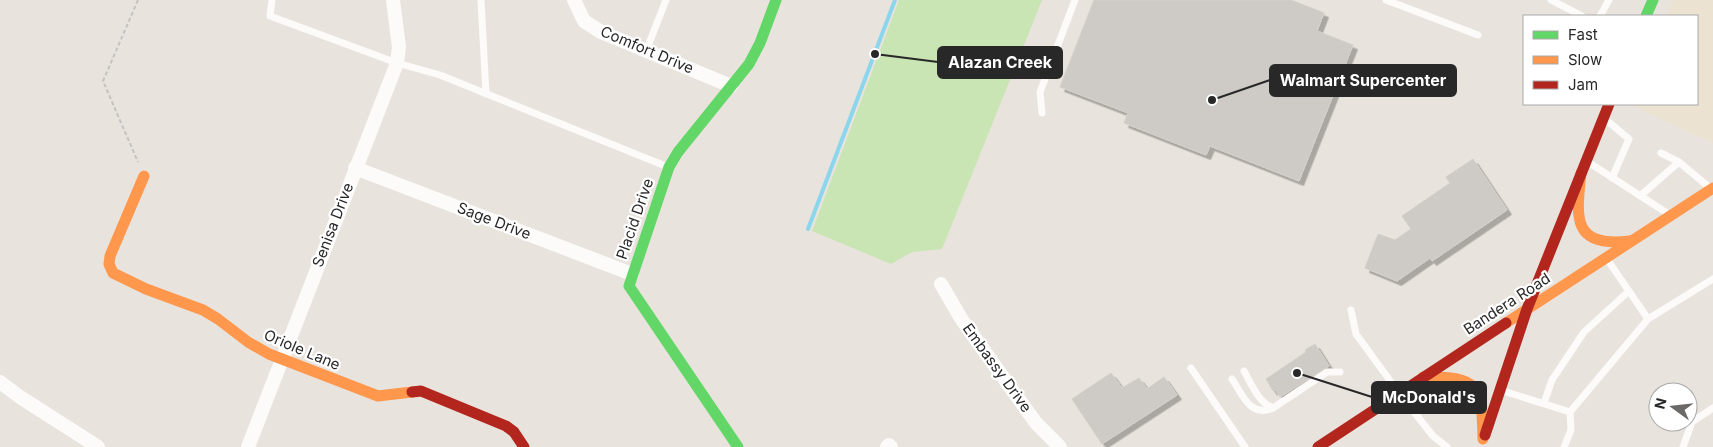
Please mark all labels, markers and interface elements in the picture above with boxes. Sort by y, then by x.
legend [1523,15,1698,105]
street label: Comfort Drive [598,21,697,78]
text: Fast [1568,25,1598,44]
callout: Alazan Creek [938,47,1062,78]
text: Slow [1568,50,1602,69]
text: Alazan Creek [948,52,1053,72]
callout: Walmart Supercenter [1270,65,1456,96]
text: Walmart Supercenter [1280,70,1447,90]
text: Jam [1568,75,1598,94]
street label: Placid Drive [612,176,657,262]
street label: Senisa Drive [308,180,357,270]
street label: Sage Drive [455,198,534,243]
street label: Bandera Road [1460,269,1554,339]
street label: Embassy Drive [959,319,1036,416]
street label: Oriole Lane [261,325,343,374]
callout: McDonald's [1372,382,1486,413]
north arrow [1648,382,1698,432]
text: McDonald's [1382,387,1476,407]
text: N [1650,396,1670,411]

